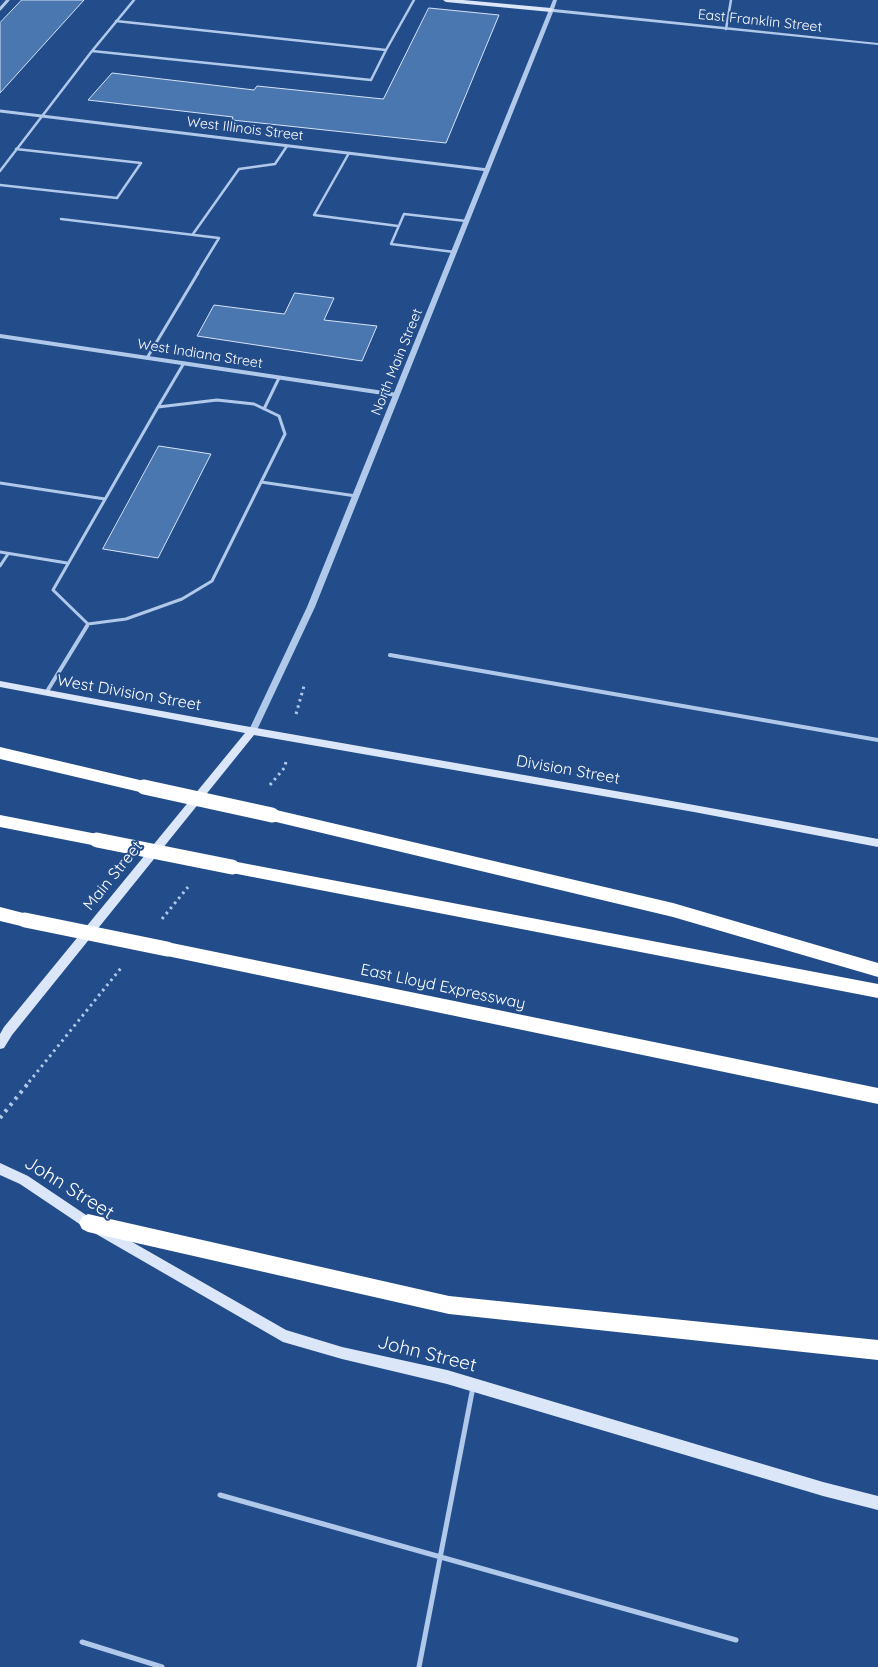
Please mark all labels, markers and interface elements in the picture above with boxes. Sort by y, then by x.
street label: East Franklin Street [697,6,823,36]
street label: West Illinois Street [186,114,304,144]
street label: North Main Street [368,306,426,418]
street label: West Indiana Street [136,336,264,372]
street label: West Division Street [55,671,203,715]
street label: Division Street [515,751,621,789]
street label: Main Street [79,837,147,915]
street label: East Lloyd Expressway [359,960,527,1014]
street label: John Street [20,1152,118,1224]
street label: John Street [375,1331,479,1377]

